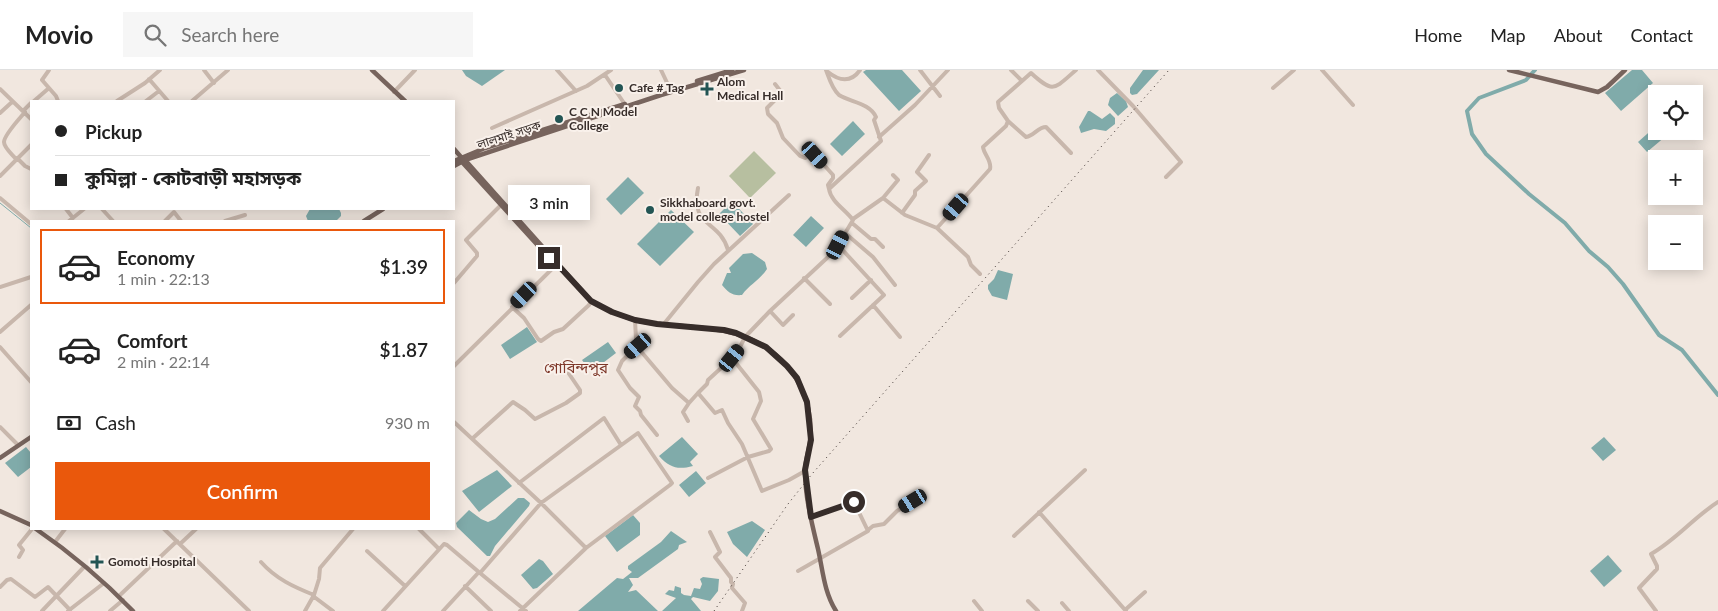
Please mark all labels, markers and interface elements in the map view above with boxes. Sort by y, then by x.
search box [123,12,473,57]
text: Movio [25,20,93,49]
icon: search [141,21,169,49]
text: Search here [181,23,279,46]
text: Home [1414,24,1462,46]
text: Map [1490,24,1526,46]
text: About [1554,24,1603,46]
text: Contact [1631,24,1693,46]
place label: Alom Medical Hall [716,74,783,103]
place label: Cafe # Tag [629,80,685,95]
marker: Cafe # Tag [613,82,625,94]
marker: Alom Medical Hall [701,83,713,95]
map controls [1648,85,1703,270]
button: locate [1648,85,1703,140]
place label: C C N Model College [569,104,637,133]
marker: C C N Model College [553,113,565,125]
street label: লালমাই সড়ক [474,117,543,152]
text: Pickup [85,120,142,143]
car [799,139,830,171]
button: + [1648,150,1703,205]
text: কুমিল্লা - কোটবাড়ী মহাসড়ক [85,166,301,189]
callout: 3 min [508,186,590,220]
car [940,191,971,223]
text: 3 min [529,193,569,212]
place label: Sikkhaboard govt. model college hostel [660,195,769,224]
marker: Sikkhaboard govt. model college hostel [644,204,656,216]
button: − [1648,215,1703,270]
car [824,228,851,262]
icon: car [57,244,102,289]
text: Economy [117,246,195,269]
route end [538,247,560,269]
text: $1.39 [379,255,428,278]
text: 1 min · 22:13 [117,269,210,288]
car [508,279,539,311]
icon: car [57,327,102,372]
text: Comfort [117,329,188,352]
car [621,330,654,362]
text: $1.87 [379,338,428,361]
car [716,342,747,374]
text: 2 min · 22:14 [117,352,210,371]
district label: গোবিন্দপুর [544,358,609,377]
icon: cash [55,409,83,437]
text: Cash [95,411,136,434]
text: 930 m [385,413,430,432]
button: Confirm [55,462,430,520]
car [896,487,929,515]
route start [843,491,865,513]
place label: Gomoti Hospital [108,554,196,569]
marker: Gomoti Hospital [90,555,104,569]

